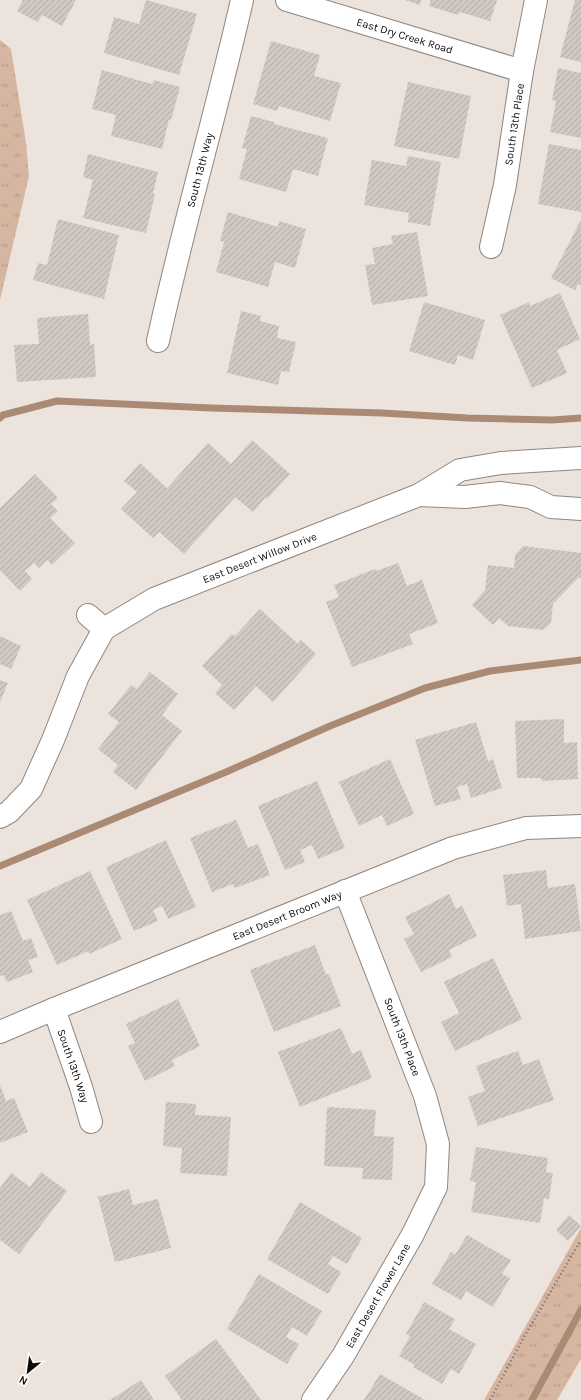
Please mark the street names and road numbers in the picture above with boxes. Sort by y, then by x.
street label: East Dry Creek Road [355,15,455,56]
street label: South 13th Place [502,82,527,166]
street label: South 13th Way [184,131,216,209]
street label: East Desert Willow Drive [201,529,319,586]
street label: East Desert Broom Way [231,887,343,943]
street label: South 13th Place [381,996,423,1078]
street label: South 13th Way [55,1027,92,1104]
street label: East Desert Flower Lane [343,1241,413,1350]

